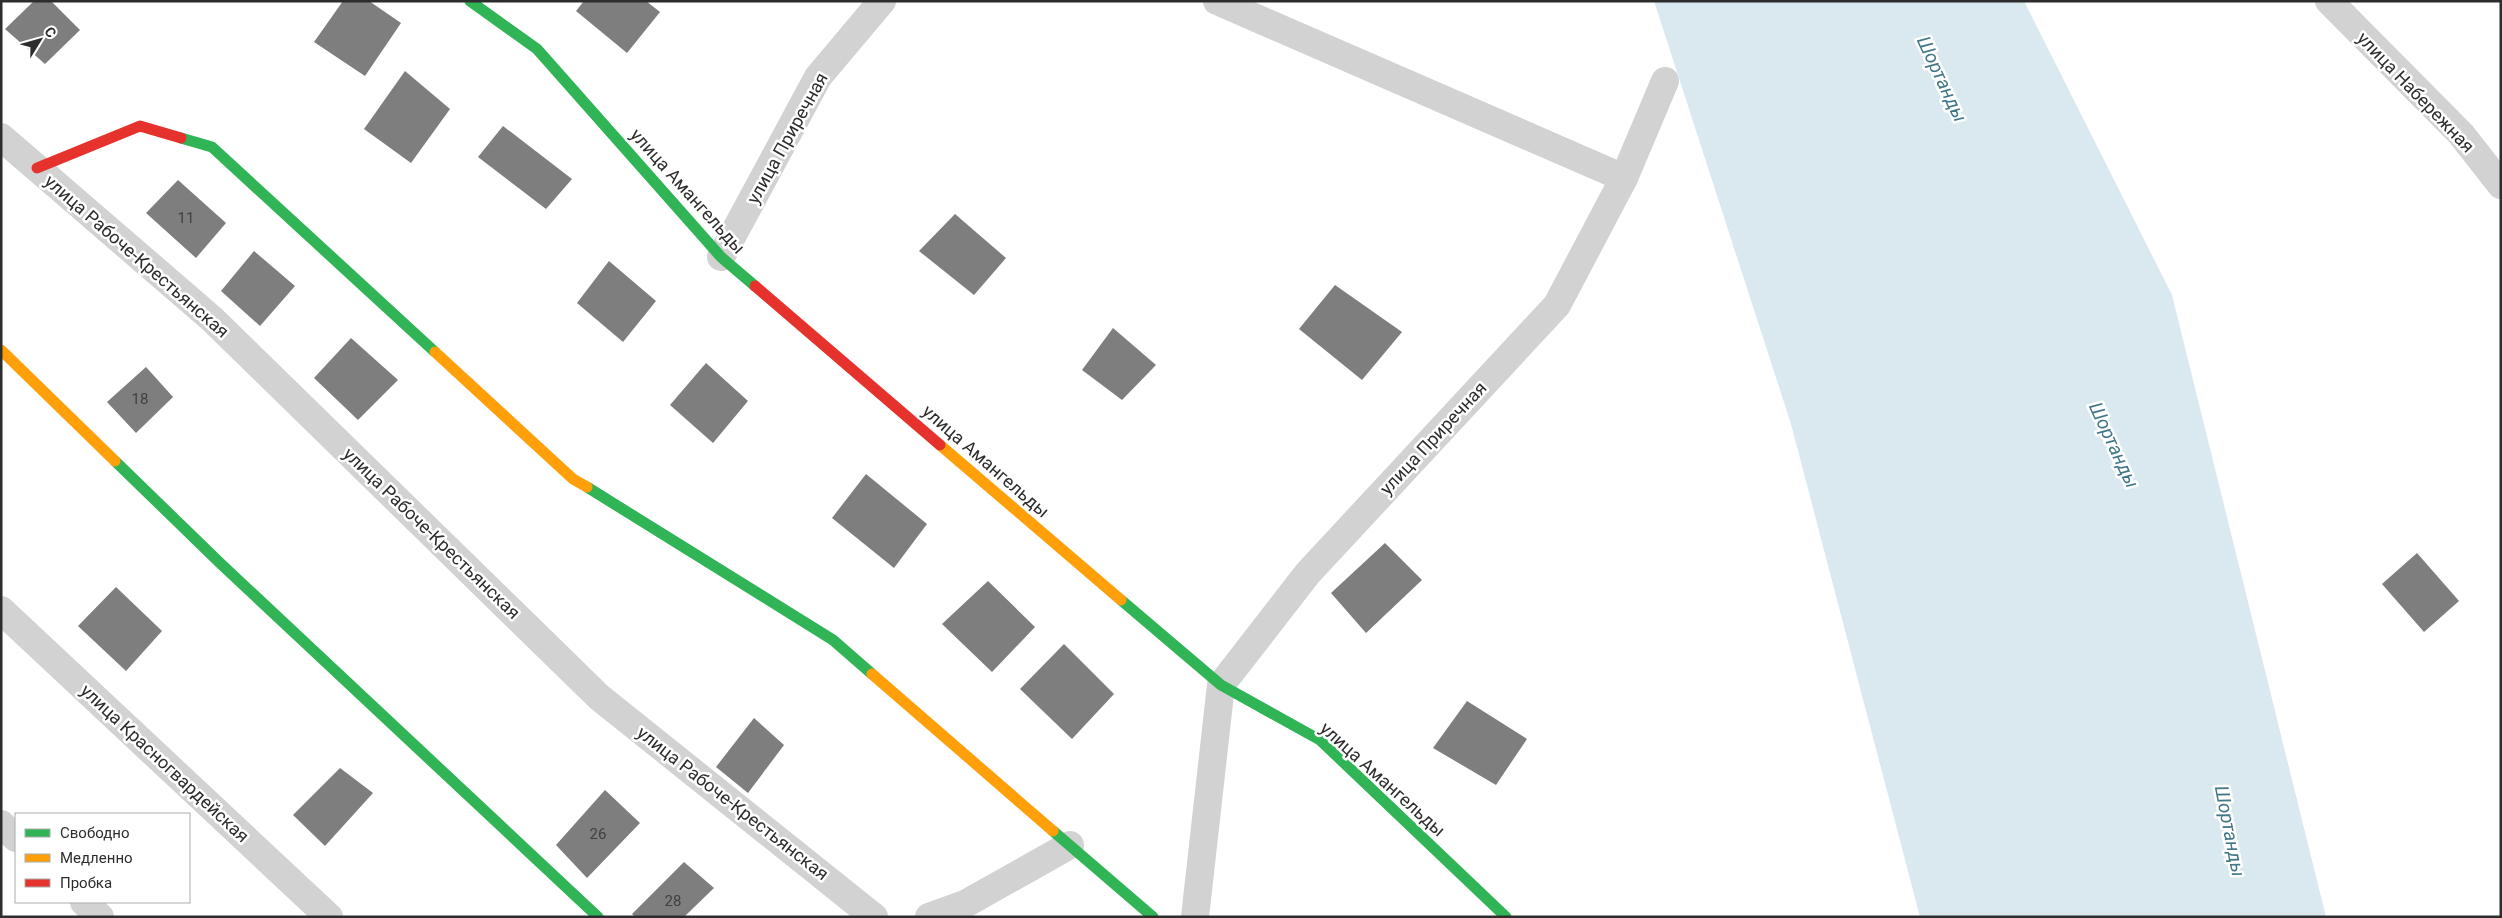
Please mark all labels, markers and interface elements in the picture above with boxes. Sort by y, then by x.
north arrow [15,15,65,65]
text: С [41,24,60,41]
street label: улица Набережная [2353,27,2479,157]
water label: Шортанды [1912,32,1972,126]
street label: улица Приречная [742,69,832,207]
street label: улица Амангельды [626,124,750,258]
street label: улица Рабоче-Крестьянская [41,170,233,342]
house number: 11 [178,209,194,227]
street label: улица Приречная [1375,377,1491,499]
house number: 18 [132,390,148,408]
water label: Шортанды [2084,398,2144,492]
street label: улица Амангельды [918,400,1054,522]
street label: улица Рабоче-Крестьянская [339,443,525,623]
street label: улица Красногвардейская [77,679,253,847]
street label: улица Амангельды [1316,717,1450,841]
street label: улица Рабоче-Крестьянская [633,722,833,884]
water label: Шортанды [2210,783,2250,879]
legend [15,813,190,903]
text: Свободно [60,824,129,842]
house number: 26 [590,825,606,843]
text: Медленно [60,849,133,867]
text: Пробка [60,874,112,892]
house number: 28 [665,892,681,910]

